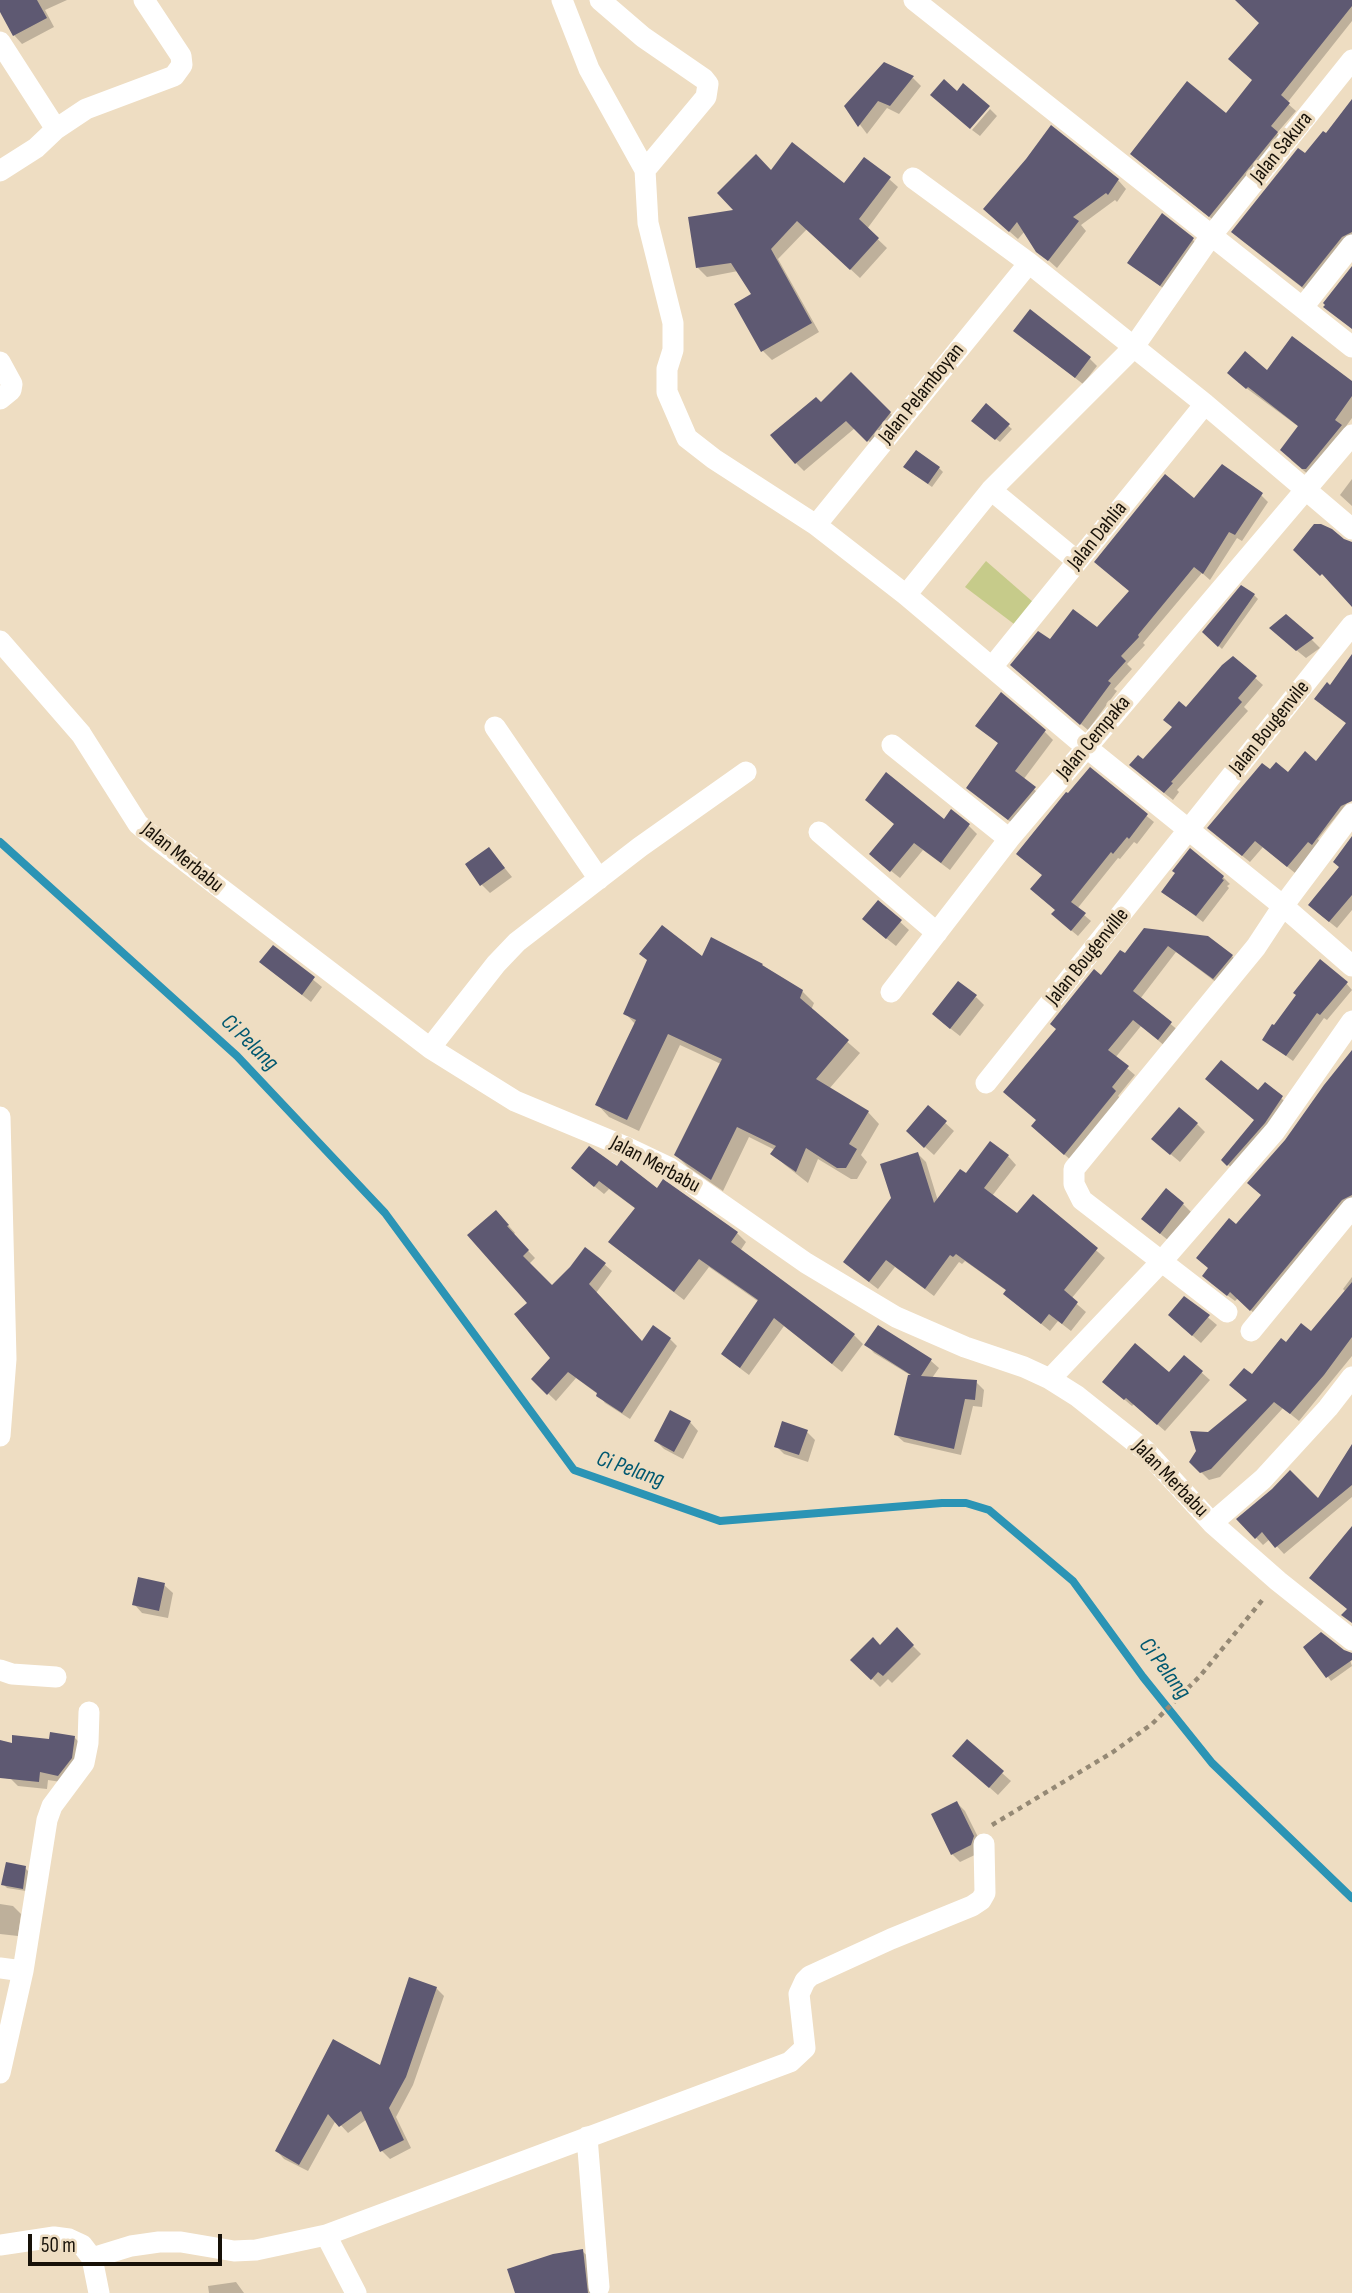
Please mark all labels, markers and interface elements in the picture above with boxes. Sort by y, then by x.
street label: Jalan Sakura [1246,107,1318,189]
street label: Jalan Pelamboyan [874,339,970,449]
street label: Jalan Dahlia [1063,497,1133,575]
street label: Jalan Bougenvile [1224,676,1316,780]
street label: Jalan Cempaka [1052,691,1136,785]
street label: Jalan Merbabu [136,817,228,899]
street label: Jalan Bougenville [1041,903,1135,1011]
water label: Ci Pelang [214,1009,284,1077]
street label: Jalan Merbabu [606,1131,704,1199]
street label: Jalan Merbabu [1127,1435,1213,1523]
water label: Ci Pelang [593,1446,667,1494]
water label: Ci Pelang [1132,1633,1196,1705]
scale bar [32,2220,226,2264]
text: 50 m [41,2233,76,2258]

